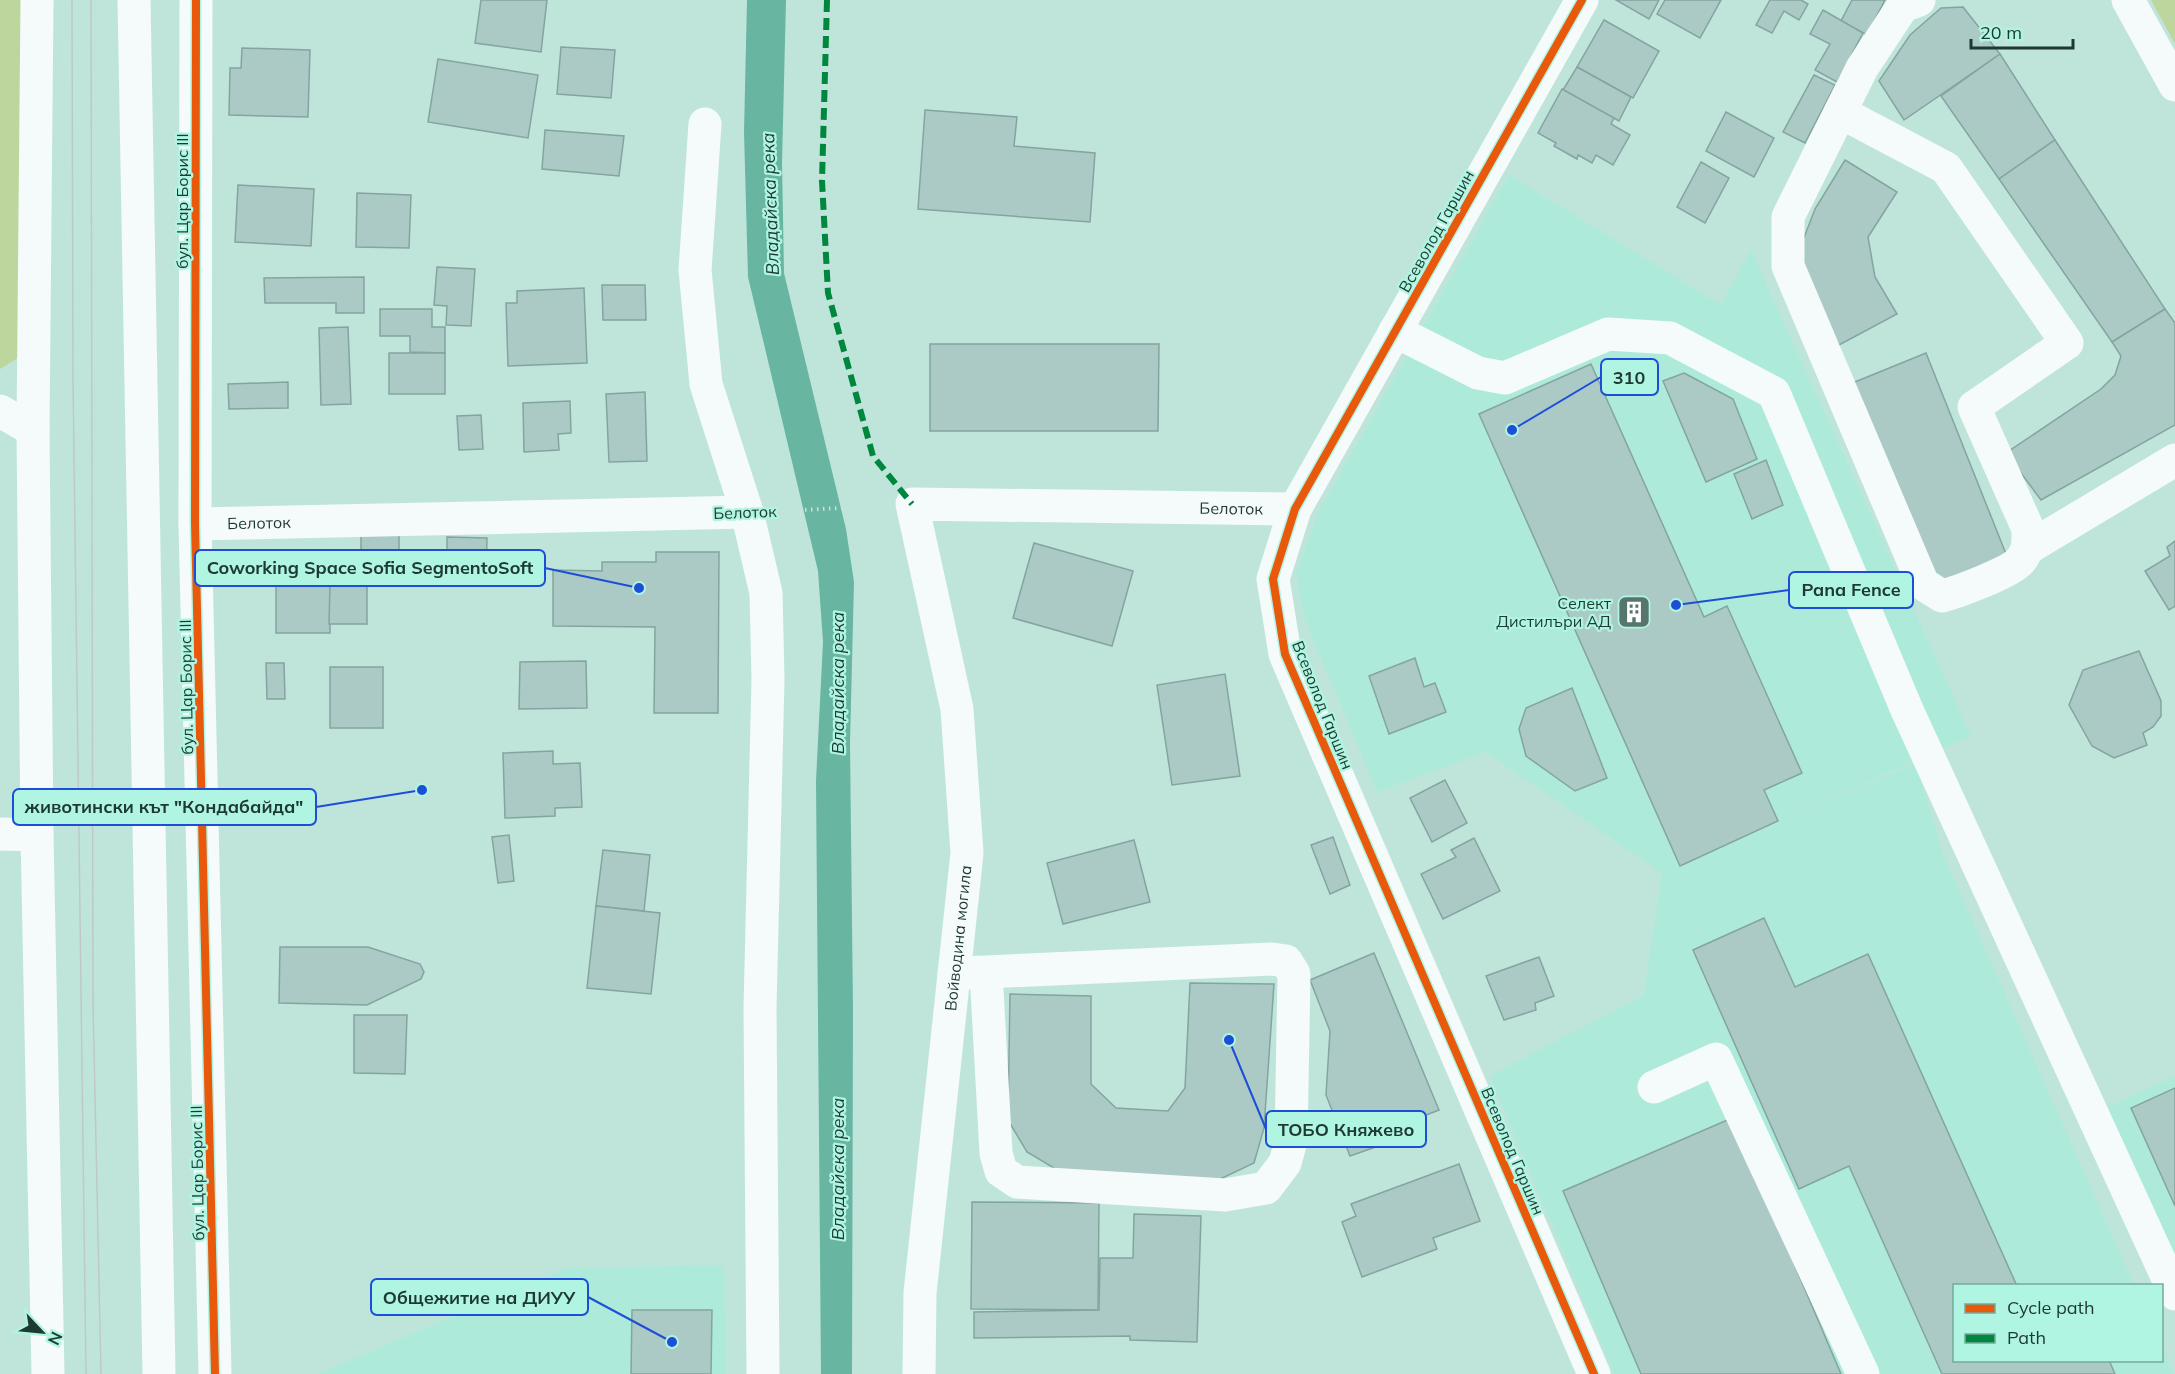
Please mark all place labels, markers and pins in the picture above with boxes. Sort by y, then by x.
callout: 310 [1601,359,1658,395]
callout: Coworking Space Sofia SegmentoSoft [195,550,545,586]
callout: Pana Fence [1789,572,1913,608]
place label: Селект Дистилъри АД [1496,593,1612,631]
building icon: Селект Дистилъри АД [1616,594,1652,630]
callout: животински кът "Кондабайда" [13,789,316,825]
callout: ТОБО Княжево [1266,1111,1426,1147]
callout: Общежитие на ДИУУ [371,1279,588,1315]

